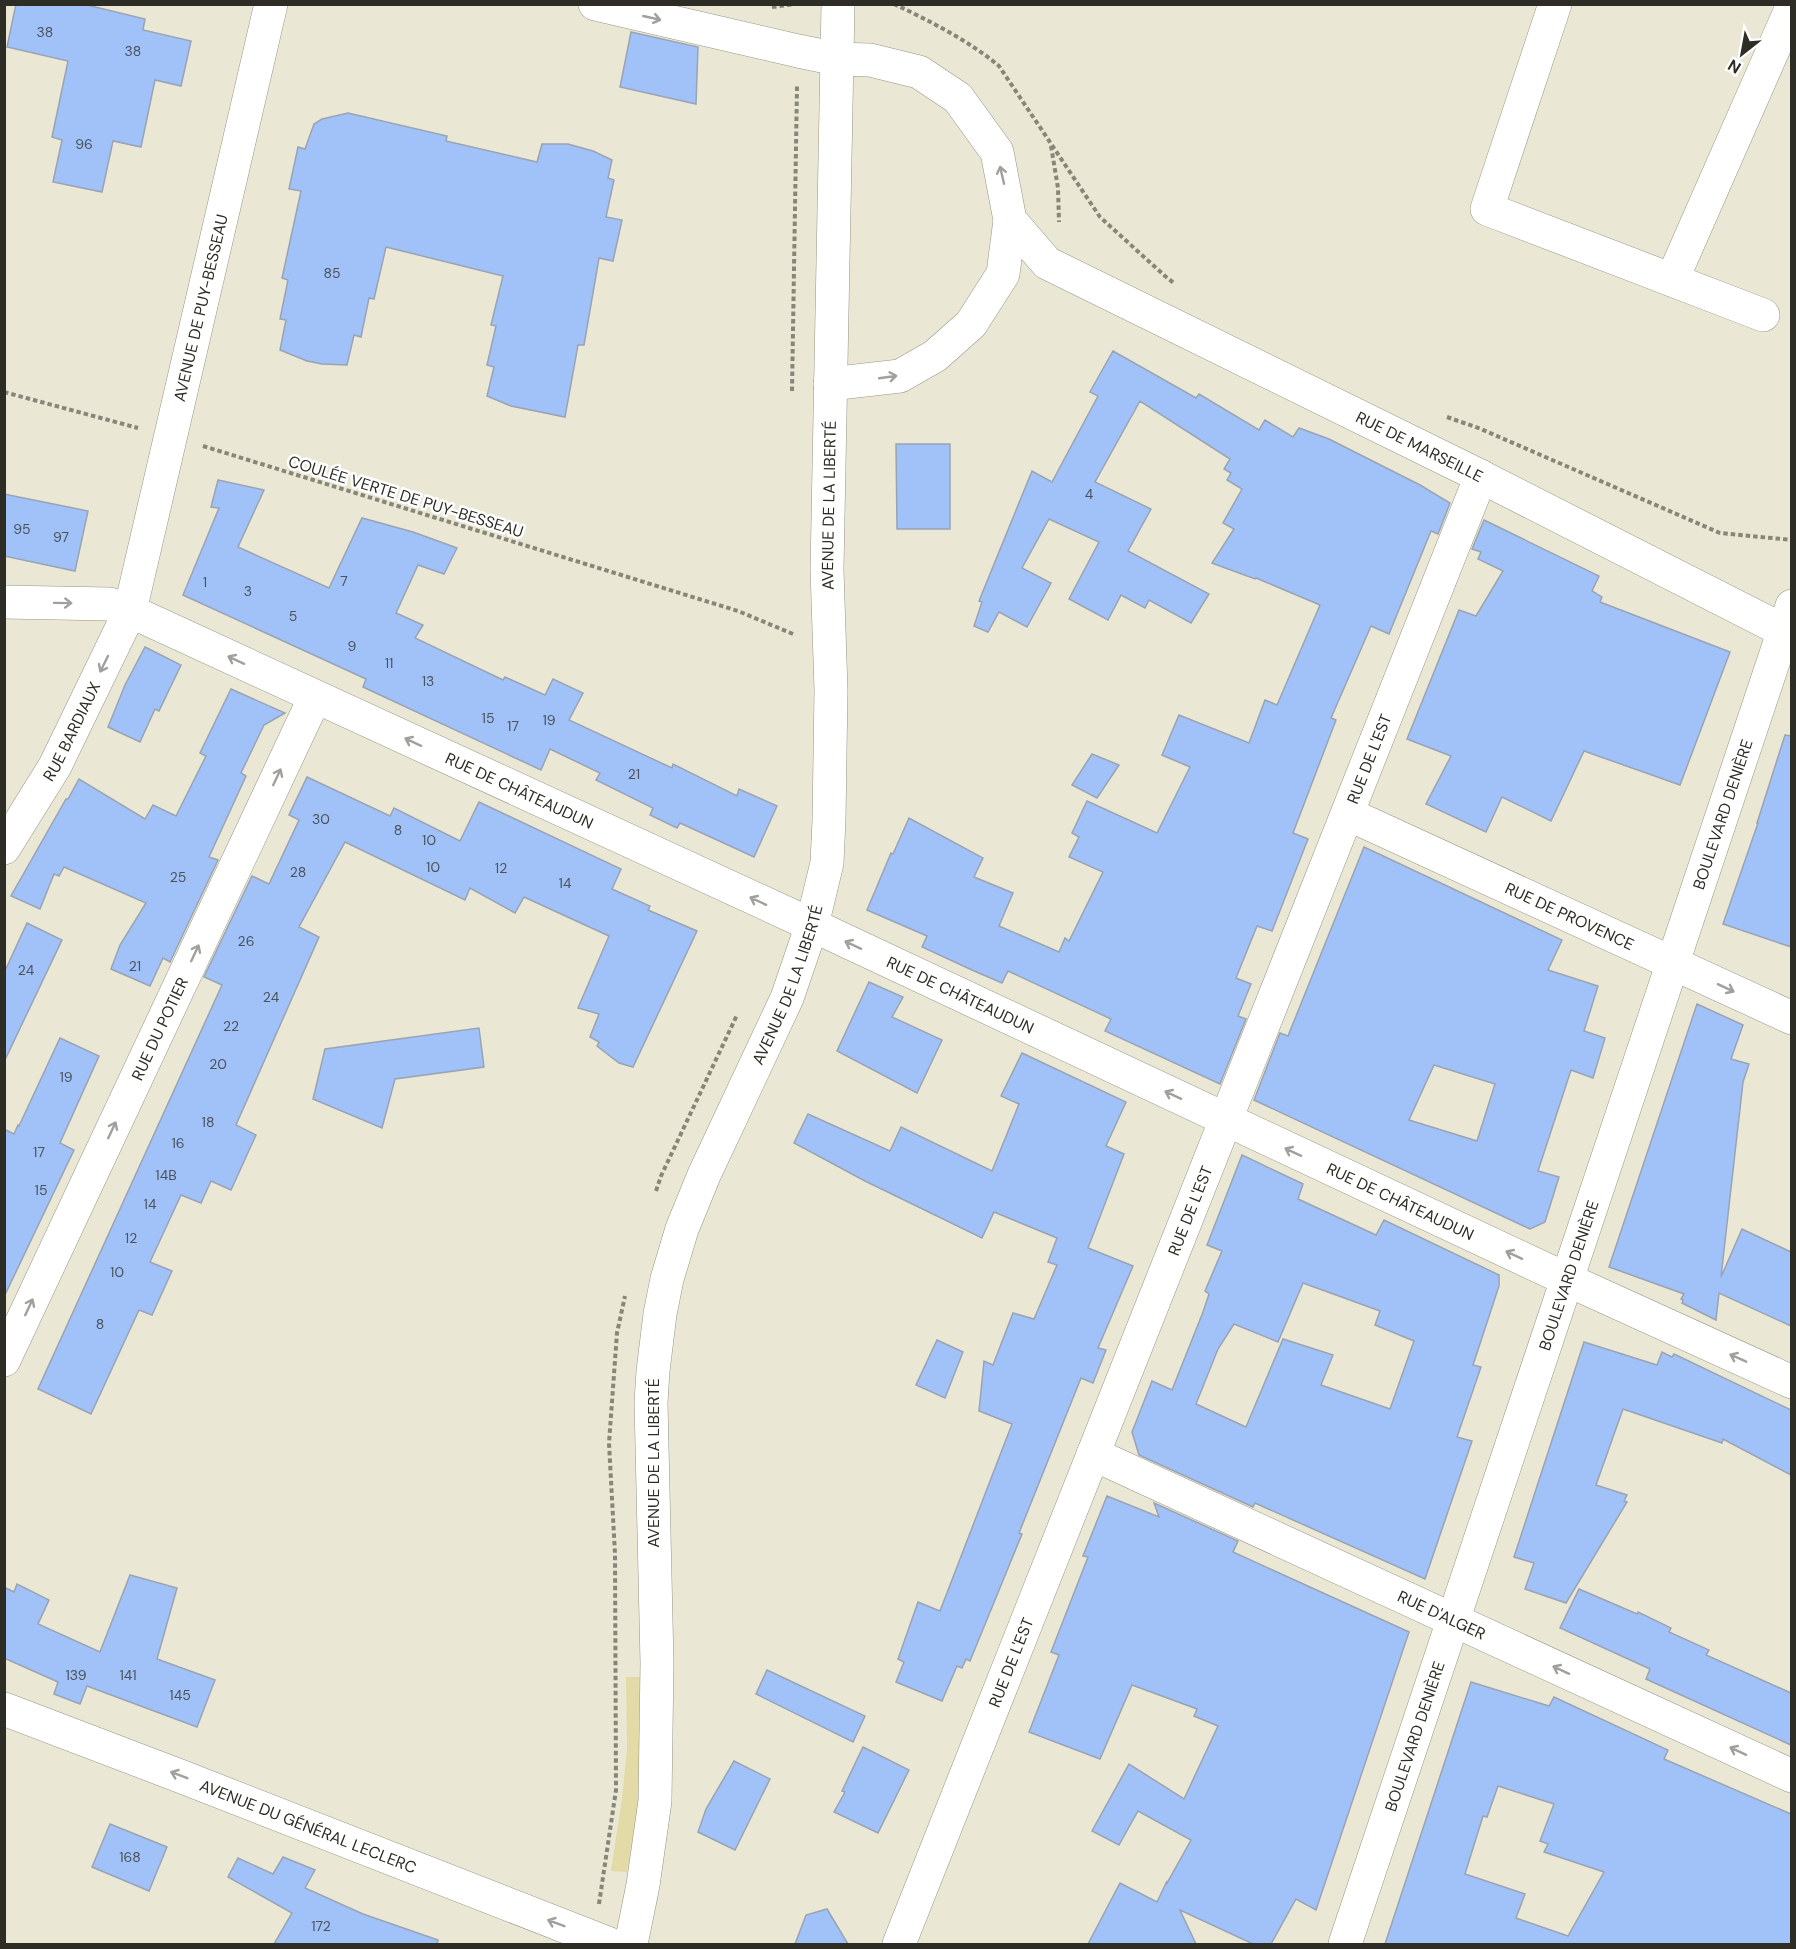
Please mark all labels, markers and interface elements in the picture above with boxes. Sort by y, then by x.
one-way arrow [642,12,661,24]
house number: 38 [37,23,53,41]
north arrow [1712,24,1772,84]
house number: 38 [125,42,141,60]
text: N [1724,54,1745,78]
house number: 96 [75,135,93,153]
one-way arrow [996,166,1008,185]
street label: AVENUE DE PUY-BESSEAU [169,212,233,404]
house number: 85 [323,264,341,282]
one-way arrow [878,372,898,383]
street label: RUE DE MARSEILLE [1352,407,1487,487]
street label: AVENUE DE LA LIBERTÉ [817,420,841,591]
street label: COULÉE VERTE DE PUY-BESSEAU [286,451,526,542]
house number: 4 [1085,485,1094,503]
house number: 95 [13,520,31,538]
house number: 97 [53,528,69,546]
house number: 7 [340,572,348,590]
house number: 1 [203,573,207,591]
house number: 3 [244,582,252,600]
one-way arrow [52,597,72,609]
house number: 5 [289,607,297,625]
house number: 9 [348,637,357,655]
one-way arrow [98,654,110,672]
one-way arrow [228,654,246,666]
house number: 11 [385,654,393,672]
house number: 13 [422,672,434,690]
street label: RUE BARDIAUX [38,678,105,785]
house number: 15 [482,709,494,727]
house number: 19 [542,711,556,729]
street label: RUE DE L'EST [1342,711,1397,807]
house number: 17 [507,717,519,735]
one-way arrow [405,736,423,748]
street label: BOULEVARD DENIÈRE [1688,737,1758,892]
street label: RUE DE CHÂTEAUDUN [442,748,597,834]
house number: 21 [628,765,640,783]
one-way arrow [272,768,284,786]
house number: 30 [312,810,330,828]
house number: 8 [394,821,402,839]
house number: 10 [422,831,436,849]
house number: 10 [426,858,440,876]
house number: 12 [495,859,507,877]
house number: 28 [290,863,306,881]
house number: 25 [170,868,186,886]
house number: 14 [559,874,572,892]
street label: RUE DE PROVENCE [1502,878,1637,955]
one-way arrow [750,895,768,907]
street label: AVENUE DE LA LIBERTÉ [747,903,827,1068]
house number: 26 [238,932,254,950]
one-way arrow [844,939,862,950]
one-way arrow [189,945,201,963]
street label: RUE DE CHÂTEAUDUN [883,952,1037,1039]
house number: 21 [129,957,141,975]
house number: 24 [18,961,35,979]
street label: RUE DU POTIER [127,974,193,1084]
one-way arrow [1716,982,1734,994]
house number: 24 [263,988,280,1006]
house number: 22 [223,1017,239,1035]
house number: 20 [209,1055,227,1073]
house number: 19 [59,1068,73,1086]
one-way arrow [1164,1089,1182,1100]
house number: 18 [202,1113,214,1131]
one-way arrow [106,1121,118,1139]
house number: 16 [171,1134,185,1152]
house number: 17 [33,1143,45,1161]
one-way arrow [1285,1145,1303,1157]
street label: RUE DE CHÂTEAUDUN [1323,1158,1477,1245]
street label: RUE DE L'EST [1163,1163,1217,1259]
house number: 14B [155,1166,177,1184]
house number: 15 [35,1181,47,1199]
house number: 14 [144,1195,157,1213]
street label: BOULEVARD DENIÈRE [1534,1198,1604,1353]
house number: 12 [125,1229,137,1247]
one-way arrow [1506,1249,1524,1261]
house number: 10 [110,1263,124,1281]
one-way arrow [24,1298,36,1316]
house number: 8 [96,1315,104,1333]
one-way arrow [1730,1351,1748,1363]
street label: AVENUE DE LA LIBERTÉ [643,1378,664,1548]
street label: RUE D'ALGER [1394,1586,1489,1644]
street label: RUE DE L'EST [984,1615,1038,1710]
street label: BOULEVARD DENIÈRE [1380,1659,1450,1814]
one-way arrow [1553,1664,1571,1675]
house number: 139 [65,1666,87,1684]
house number: 141 [119,1666,137,1684]
house number: 145 [169,1686,191,1704]
one-way arrow [1730,1745,1748,1757]
one-way arrow [170,1769,189,1780]
street label: AVENUE DU GÉNÉRAL LECLERC [197,1775,419,1878]
house number: 168 [119,1848,141,1866]
house number: 172 [311,1917,331,1935]
one-way arrow [547,1917,566,1928]

